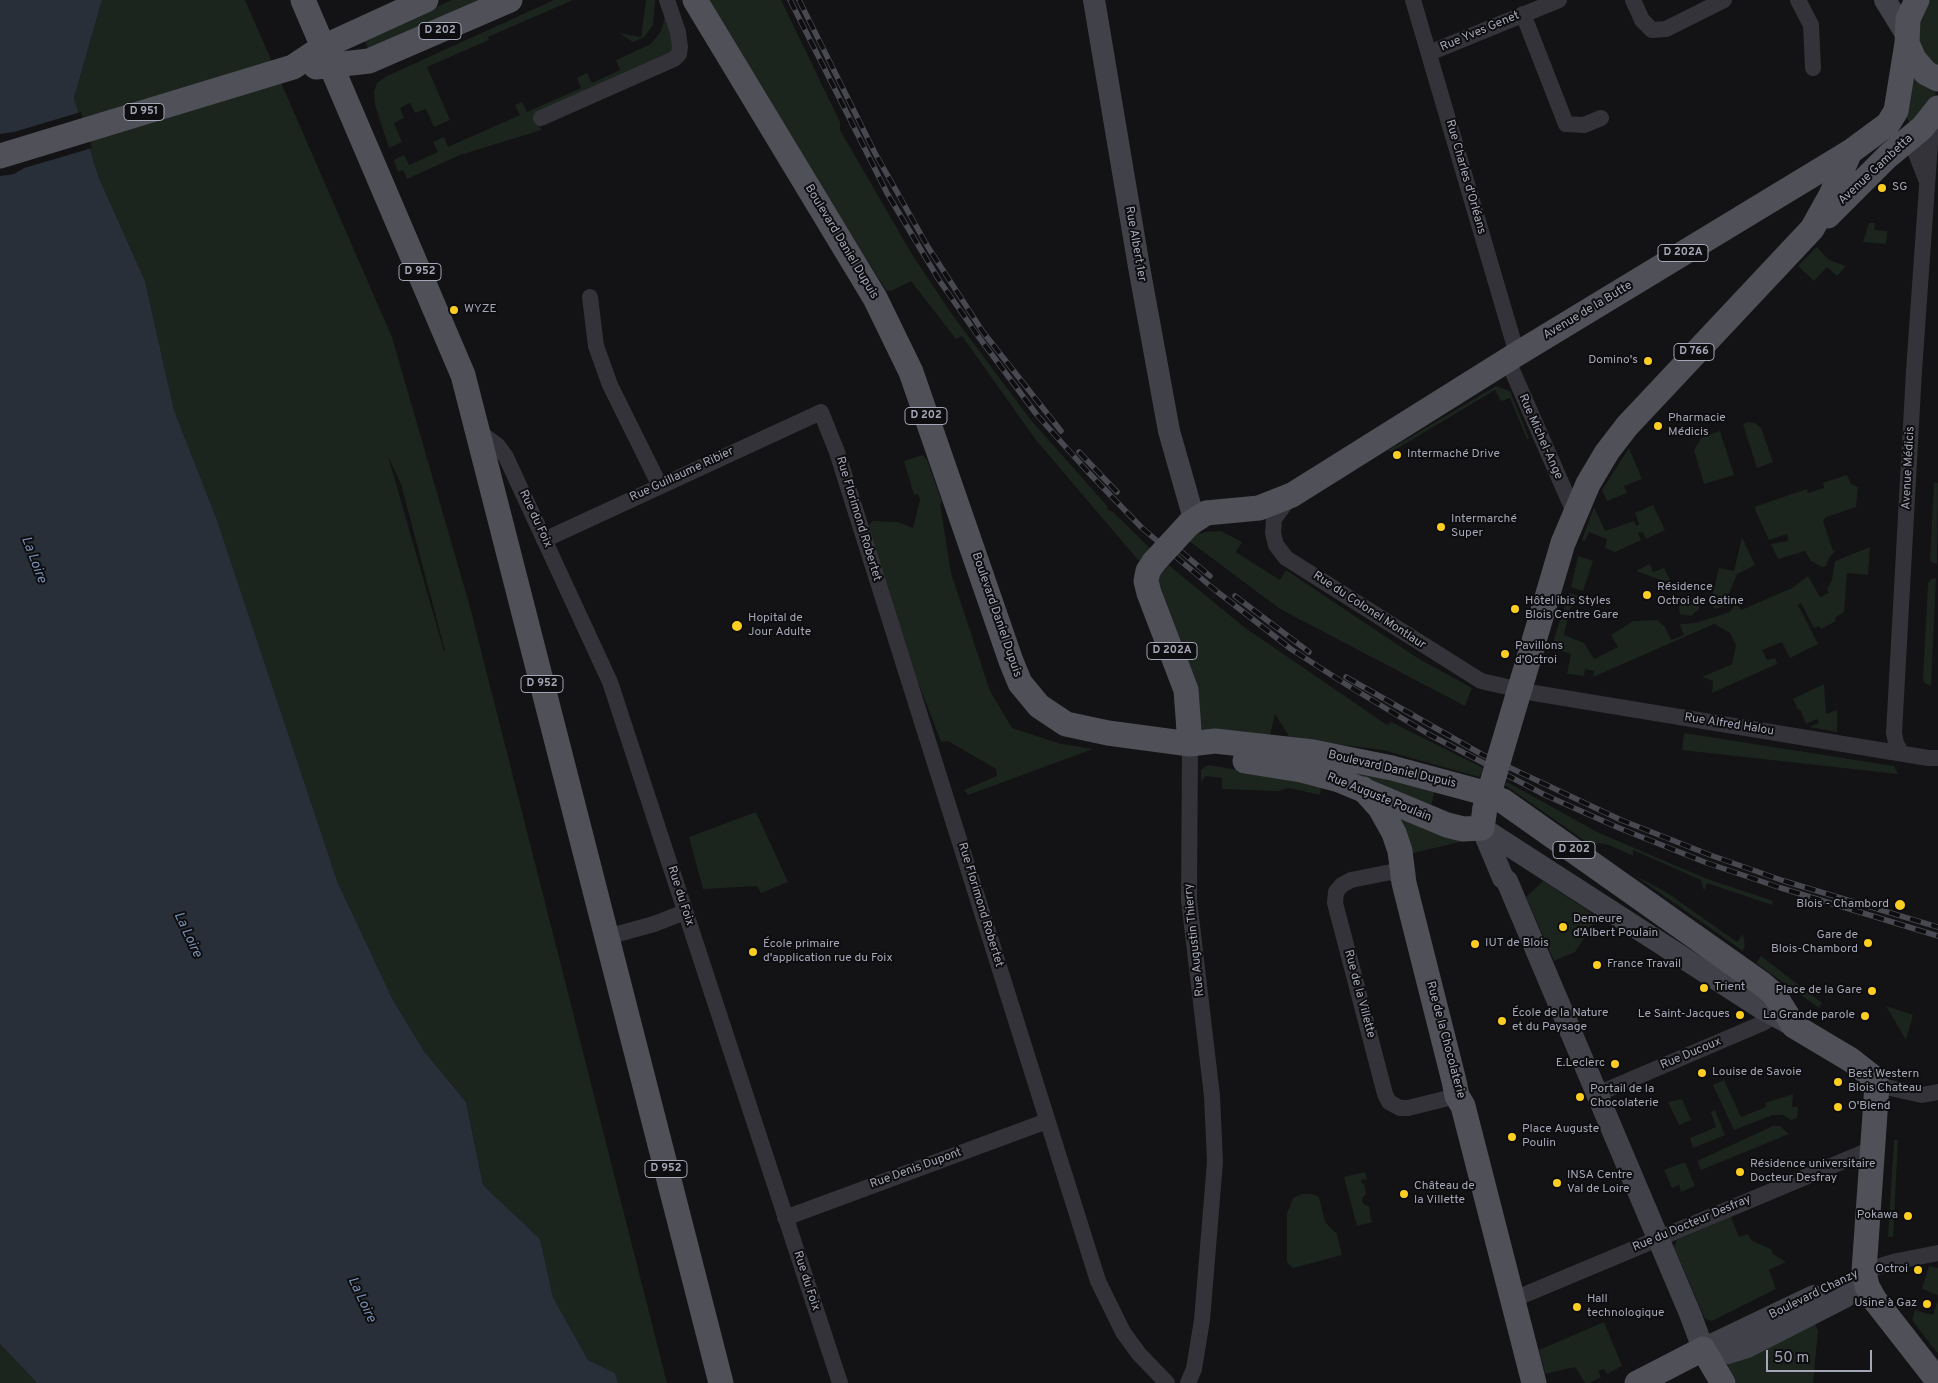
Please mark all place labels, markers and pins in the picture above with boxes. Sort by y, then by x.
place label: SG [1892,181,1907,195]
marker: SG [1876,182,1888,194]
place label: WYZE [464,303,497,317]
marker: WYZE [448,304,460,316]
place label: Domino's [1588,354,1638,368]
marker: Domino's [1642,355,1654,367]
place label: Pharmacie Médicis [1668,412,1726,440]
marker: Pharmacie Médicis [1652,420,1664,432]
place label: Intermaché Drive [1407,448,1500,462]
marker: Intermaché Drive [1391,449,1403,461]
place label: Intermarché Super [1451,513,1517,541]
marker: Intermarché Super [1435,521,1447,533]
place label: Résidence Octroi de Gatine [1657,581,1744,609]
marker: Résidence Octroi de Gatine [1641,589,1653,601]
place label: Hôtel ibis Styles Blois Centre Gare [1525,595,1618,623]
marker: Hôtel ibis Styles Blois Centre Gare [1509,603,1521,615]
place label: Hopital de Jour Adulte [748,612,811,640]
marker: Hopital de Jour Adulte [730,619,744,633]
place label: Pavillons d'Octroi [1515,640,1563,668]
marker: Pavillons d'Octroi [1499,648,1511,660]
place label: Blois - Chambord [1796,898,1889,912]
marker: Blois - Chambord [1893,898,1907,912]
place label: Demeure d’Albert Poulain [1573,913,1658,941]
marker: Demeure d’Albert Poulain [1557,921,1569,933]
place label: Gare de Blois-Chambord [1771,929,1858,957]
place label: IUT de Blois [1485,937,1549,951]
marker: Gare de Blois-Chambord [1862,937,1874,949]
place label: École primaire d'application rue du Foix [763,938,893,966]
marker: IUT de Blois [1469,938,1481,950]
marker: École primaire d'application rue du Foix [747,946,759,958]
place label: France Travail [1607,958,1681,972]
marker: France Travail [1591,959,1603,971]
place label: Trient [1714,981,1745,995]
marker: Trient [1698,982,1710,994]
place label: Place de la Gare [1776,984,1862,998]
marker: Place de la Gare [1866,985,1878,997]
place label: École de la Nature et du Paysage [1512,1007,1608,1035]
place label: Le Saint-Jacques [1638,1008,1730,1022]
marker: Le Saint-Jacques [1734,1009,1746,1021]
place label: La Grande parole [1763,1009,1855,1023]
marker: La Grande parole [1859,1010,1871,1022]
marker: École de la Nature et du Paysage [1496,1015,1508,1027]
place label: E.Leclerc [1556,1057,1605,1071]
marker: E.Leclerc [1609,1058,1621,1070]
place label: Louise de Savoie [1712,1066,1802,1080]
marker: Louise de Savoie [1696,1067,1708,1079]
place label: Best Western Blois Chateau [1848,1068,1922,1096]
marker: Best Western Blois Chateau [1832,1076,1844,1088]
place label: Portail de la Chocolaterie [1590,1083,1659,1111]
marker: Portail de la Chocolaterie [1574,1091,1586,1103]
place label: O'Blend [1848,1100,1891,1114]
marker: O'Blend [1832,1101,1844,1113]
place label: Place Auguste Poulin [1522,1123,1599,1151]
marker: Place Auguste Poulin [1506,1131,1518,1143]
place label: Résidence universitaire Docteur Desfray [1750,1158,1876,1186]
marker: Résidence universitaire Docteur Desfray [1734,1166,1746,1178]
place label: INSA Centre Val de Loire [1567,1169,1632,1197]
marker: INSA Centre Val de Loire [1551,1177,1563,1189]
place label: Château de la Villette [1414,1180,1475,1208]
marker: Château de la Villette [1398,1188,1410,1200]
place label: Pokawa [1857,1209,1898,1223]
marker: Pokawa [1902,1210,1914,1222]
place label: Octroi [1875,1263,1908,1277]
marker: Octroi [1912,1264,1924,1276]
place label: Hall technologique [1587,1293,1664,1321]
place label: Usine à Gaz [1854,1297,1917,1311]
marker: Usine à Gaz [1921,1298,1933,1310]
marker: Hall technologique [1571,1301,1583,1313]

